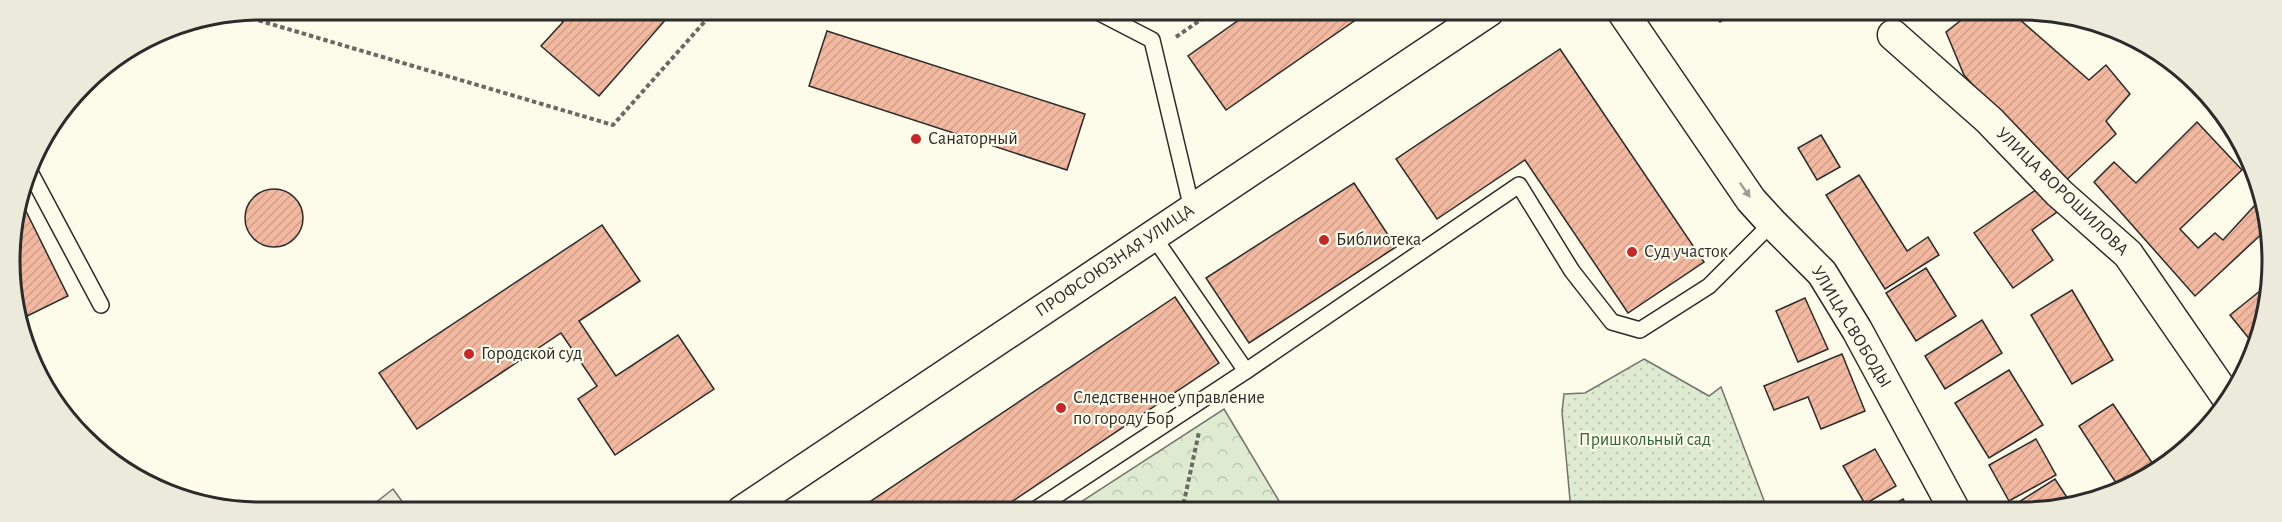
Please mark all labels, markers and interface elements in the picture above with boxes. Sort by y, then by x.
street label: УЛИЦА ВОРОШИЛОВА [1992,124,2132,260]
place label: Санаторный [928,130,1018,148]
marker: Санаторный [909,132,923,146]
one-way arrow [1739,182,1751,198]
street label: ПРОФСОЮЗНАЯ УЛИЦА [1033,201,1198,321]
place label: Библиотека [1336,230,1421,249]
marker: Библиотека [1317,233,1331,247]
place label: Суд участок [1644,243,1729,261]
marker: Суд участок [1625,245,1639,259]
street label: УЛИЦА СВОБОДЫ [1808,263,1894,391]
place label: Городской суд [481,345,582,363]
marker: Городской суд [462,347,476,361]
place label: Следственное управление по городу Бор [1073,389,1265,428]
marker: Следственное управление по городу Бор [1054,401,1068,415]
park label: Пришкольный сад [1579,431,1711,449]

